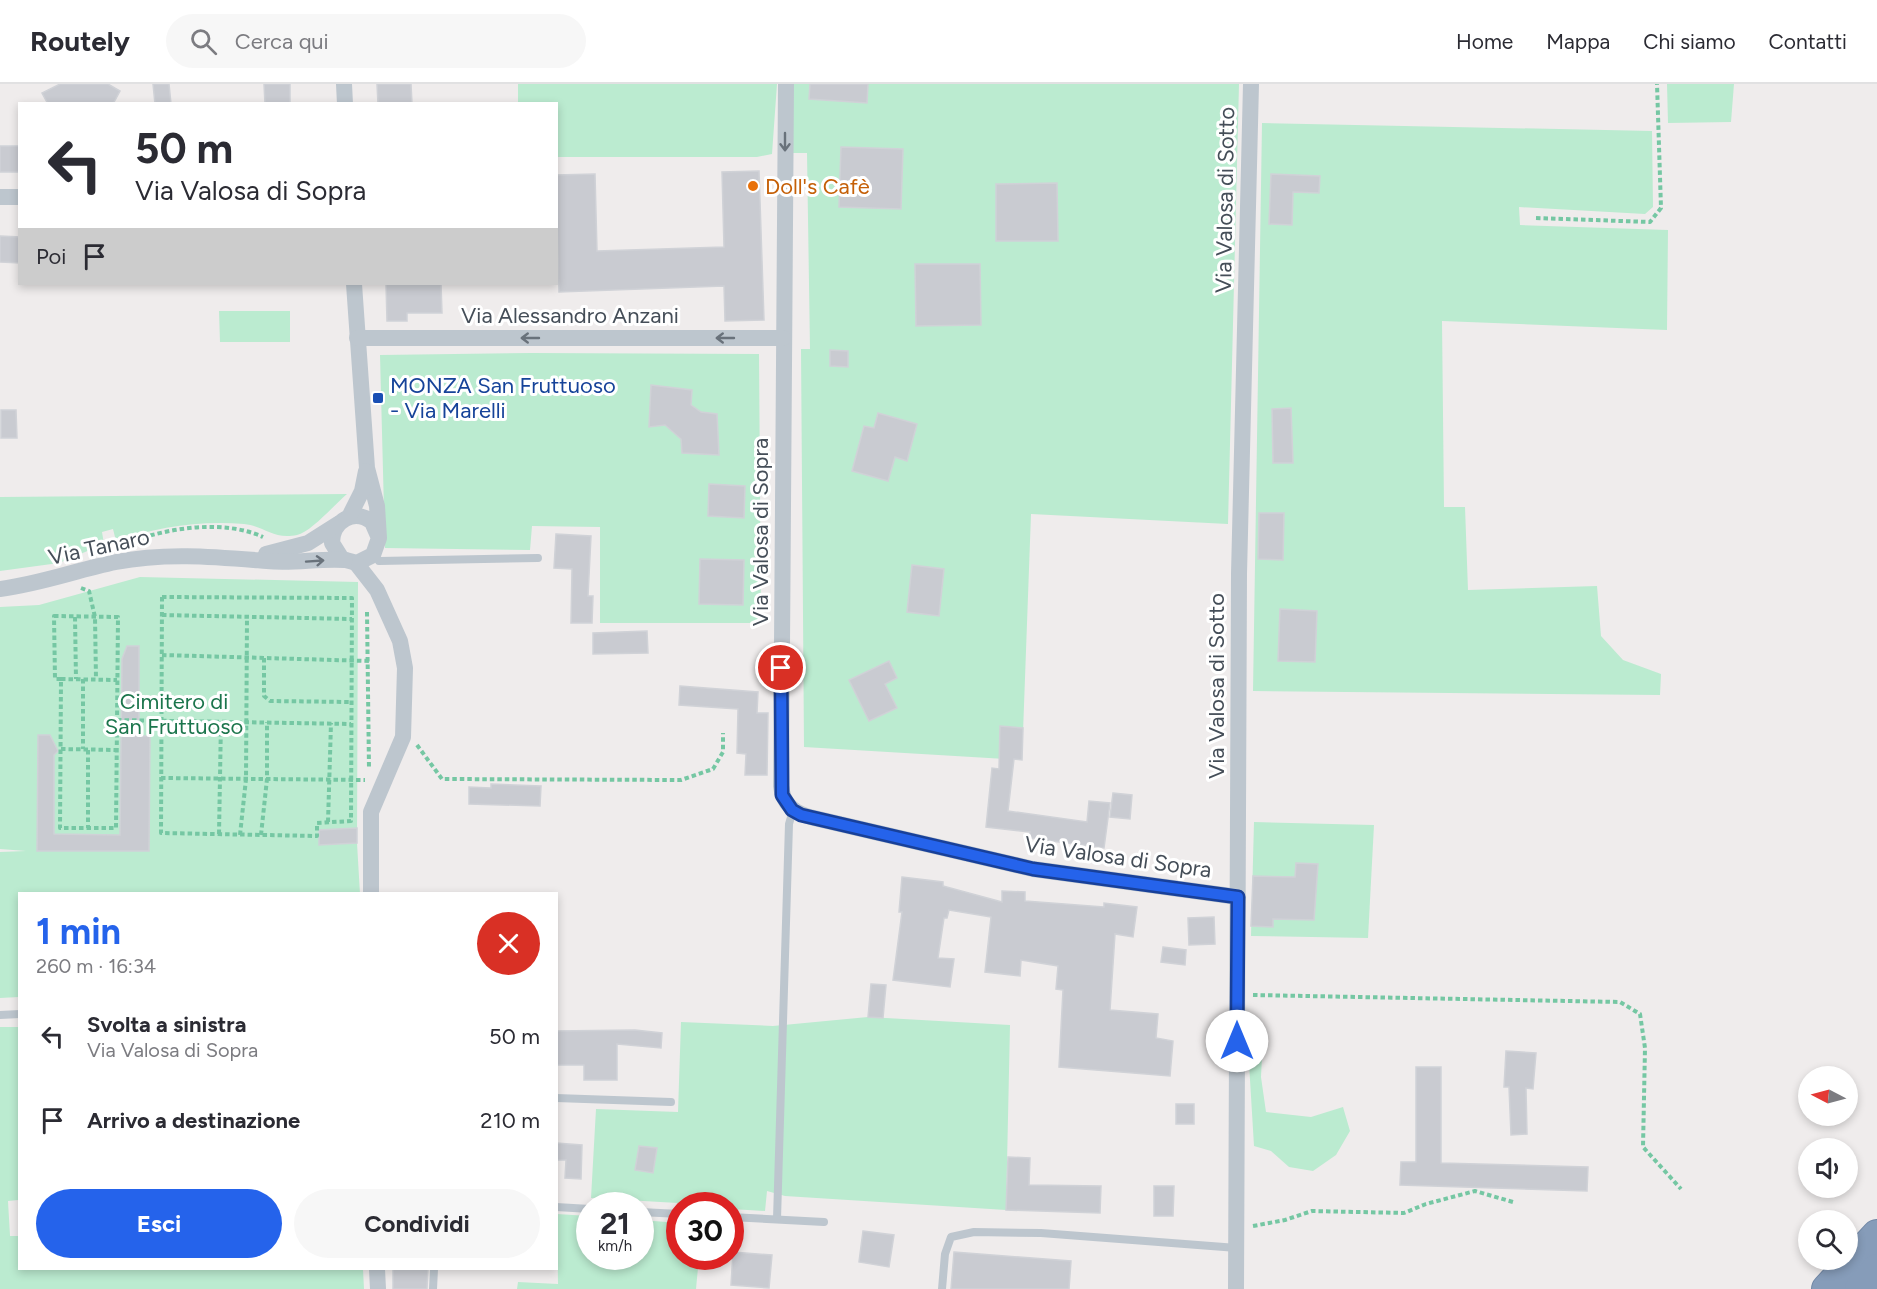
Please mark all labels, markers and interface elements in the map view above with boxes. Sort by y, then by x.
search box [166,14,586,68]
text: Routely [30,24,130,58]
icon: search [187,25,220,58]
text: Cerca qui [235,28,329,55]
text: Home [1456,29,1513,54]
text: Mappa [1546,29,1610,54]
text: Chi siamo [1643,29,1736,54]
text: Contatti [1769,29,1847,54]
street label: Via Valosa di Sotto [1210,107,1240,293]
text: 50 m [135,123,233,174]
icon: left [36,126,114,204]
one-way arrow [779,132,790,152]
place label: Doll's Cafè [765,173,870,200]
text: Via Valosa di Sopra [135,174,366,207]
marker: Doll's Cafè [746,179,760,193]
icon: arrive [78,240,111,273]
text: Poi [36,243,66,270]
street label: Via Alessandro Anzani [461,302,679,329]
one-way arrow [520,332,540,343]
one-way arrow [715,332,735,344]
place label: MONZA San Fruttuoso - Via Marelli [390,372,616,424]
marker: MONZA San Fruttuoso - Via Marelli [371,391,385,405]
street label: Via Valosa di Sopra [747,438,774,626]
street label: Via Tanaro [46,523,152,571]
one-way arrow [304,555,324,566]
street label: Via Valosa di Sotto [1203,593,1230,779]
pin [755,642,806,693]
icon: arrive [764,651,797,684]
park label: Cimitero di San Fruttuoso [105,688,243,740]
street label: Via Valosa di Sopra [1023,831,1213,883]
text: 1 min [36,910,121,953]
button: close [477,912,540,975]
text: 260 m · 16:34 [36,954,156,978]
position arrow [1205,1009,1269,1073]
text: Svolta a sinistra [87,1011,246,1038]
icon: left [36,1020,69,1053]
text: 50 m [489,1023,540,1050]
text: Via Valosa di Sopra [87,1038,258,1062]
north arrow [1798,1066,1858,1126]
map controls [1798,1066,1858,1270]
icon: arrive [36,1104,69,1137]
text: Arrivo a destinazione [87,1107,300,1134]
text: 210 m [480,1107,540,1134]
button: sound [1798,1138,1858,1198]
button: Esci [36,1189,282,1258]
button: Condividi [294,1189,540,1258]
speed limit sign: 30 [666,1192,744,1270]
text: 21 [600,1205,630,1242]
button: search [1798,1210,1858,1270]
text: km/h [598,1237,632,1255]

